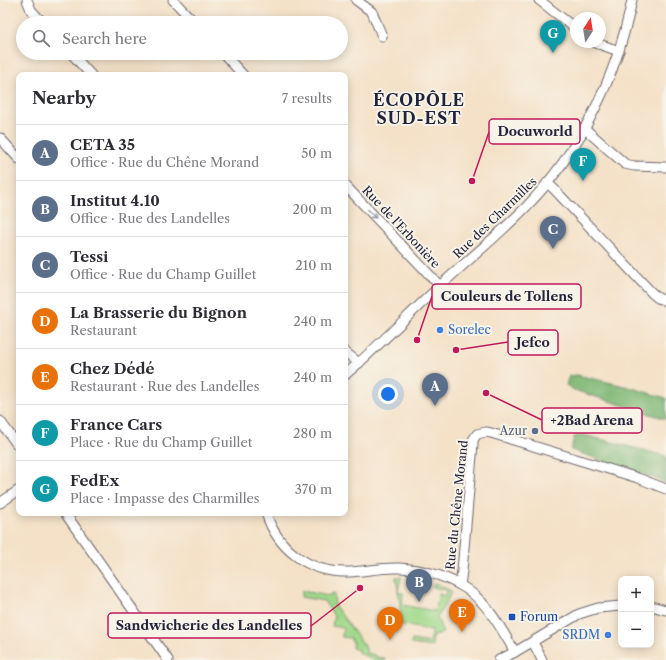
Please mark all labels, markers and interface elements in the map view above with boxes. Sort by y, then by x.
north arrow [570,12,606,48]
search box [16,16,348,60]
pin: G [540,20,566,53]
icon: search [30,27,52,49]
text: Search here [62,29,147,48]
text: Nearby [32,88,96,108]
text: 7 results [282,90,332,106]
district label: ÉCOPÔLE SUD-EST [373,90,465,128]
callout: Docuworld [489,119,580,144]
text: Docuworld [497,123,573,139]
text: CETA 35 [70,135,135,154]
text: A [40,145,50,161]
text: 50 m [301,145,332,161]
pin: F [570,148,596,181]
text: Office · Rue du Chêne Morand [70,154,259,170]
street label: Rue des Charmilles [450,174,540,261]
street label: Rue de l'Erbonière [359,182,443,271]
text: Institut 4.10 [70,191,160,210]
text: B [40,201,50,217]
text: 200 m [292,201,332,217]
one-way arrow [367,208,376,219]
text: Office · Rue des Landelles [70,210,230,226]
pin: C [540,216,566,249]
text: Tessi [70,247,108,266]
text: C [40,257,50,273]
text: 210 m [295,257,332,273]
text: Office · Rue du Champ Guillet [70,266,256,282]
callout: Couleurs de Tollens [432,284,581,309]
text: Couleurs de Tollens [441,288,573,304]
text: La Brasserie du Bignon [70,303,247,322]
text: D [39,313,51,329]
text: 240 m [293,313,332,329]
text: Restaurant [70,322,137,338]
place label: Sorelec [448,322,491,337]
marker: Sorelec [435,325,445,335]
callout: Jefco [508,330,558,355]
text: Jefco [514,334,550,350]
text: Chez Dédé [70,359,155,378]
text: E [40,369,50,385]
text: 240 m [293,369,332,385]
pin: A [422,373,448,406]
text: Restaurant · Rue des Landelles [70,378,259,394]
your location [378,384,398,404]
callout: +2Bad Arena [542,408,642,433]
text: +2Bad Arena [550,412,634,428]
text: France Cars [70,415,162,434]
place label: Azur [498,423,527,438]
text: F [41,425,49,441]
text: 280 m [293,425,332,441]
marker: Azur [530,426,540,436]
text: Place · Rue du Champ Guillet [70,434,252,450]
street label: Rue du Chêne Morand [442,439,471,570]
text: FedEx [70,471,119,490]
text: G [39,481,51,497]
text: 370 m [295,481,332,497]
text: Place · Impasse des Charmilles [70,490,259,506]
pin: B [406,569,432,602]
map controls [618,576,654,648]
button: + [618,576,654,612]
pin: E [449,599,475,632]
pin: D [377,607,403,640]
place label: Forum [520,609,558,624]
marker: Forum [507,612,517,622]
button: − [618,612,654,648]
callout: Sandwicherie des Landelles [108,613,311,638]
text: Sandwicherie des Landelles [116,617,302,633]
place label: SRDM [562,627,600,642]
marker: SRDM [603,630,613,640]

